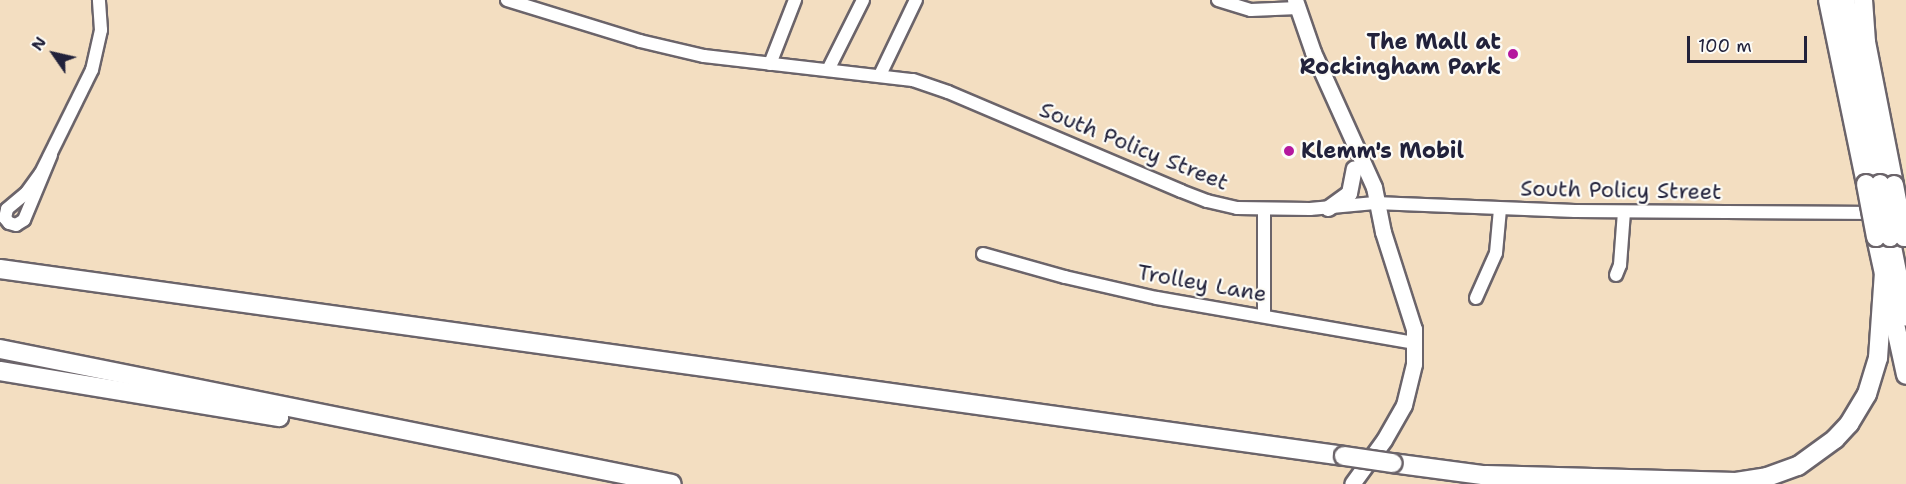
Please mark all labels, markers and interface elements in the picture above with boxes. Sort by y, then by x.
north arrow [24,24,84,84]
scale bar [1690,24,1810,62]
place label: The Mall at Rockingham Park [1299,28,1501,80]
text: N [26,33,51,55]
text: 100 m [1698,34,1752,58]
marker: The Mall at Rockingham Park [1506,47,1520,61]
street label: South Policy Street [1036,96,1232,196]
place label: Klemm's Mobil [1301,138,1464,164]
marker: Klemm's Mobil [1282,144,1296,158]
street label: South Policy Street [1520,175,1722,205]
street label: Trolley Lane [1135,259,1269,307]

